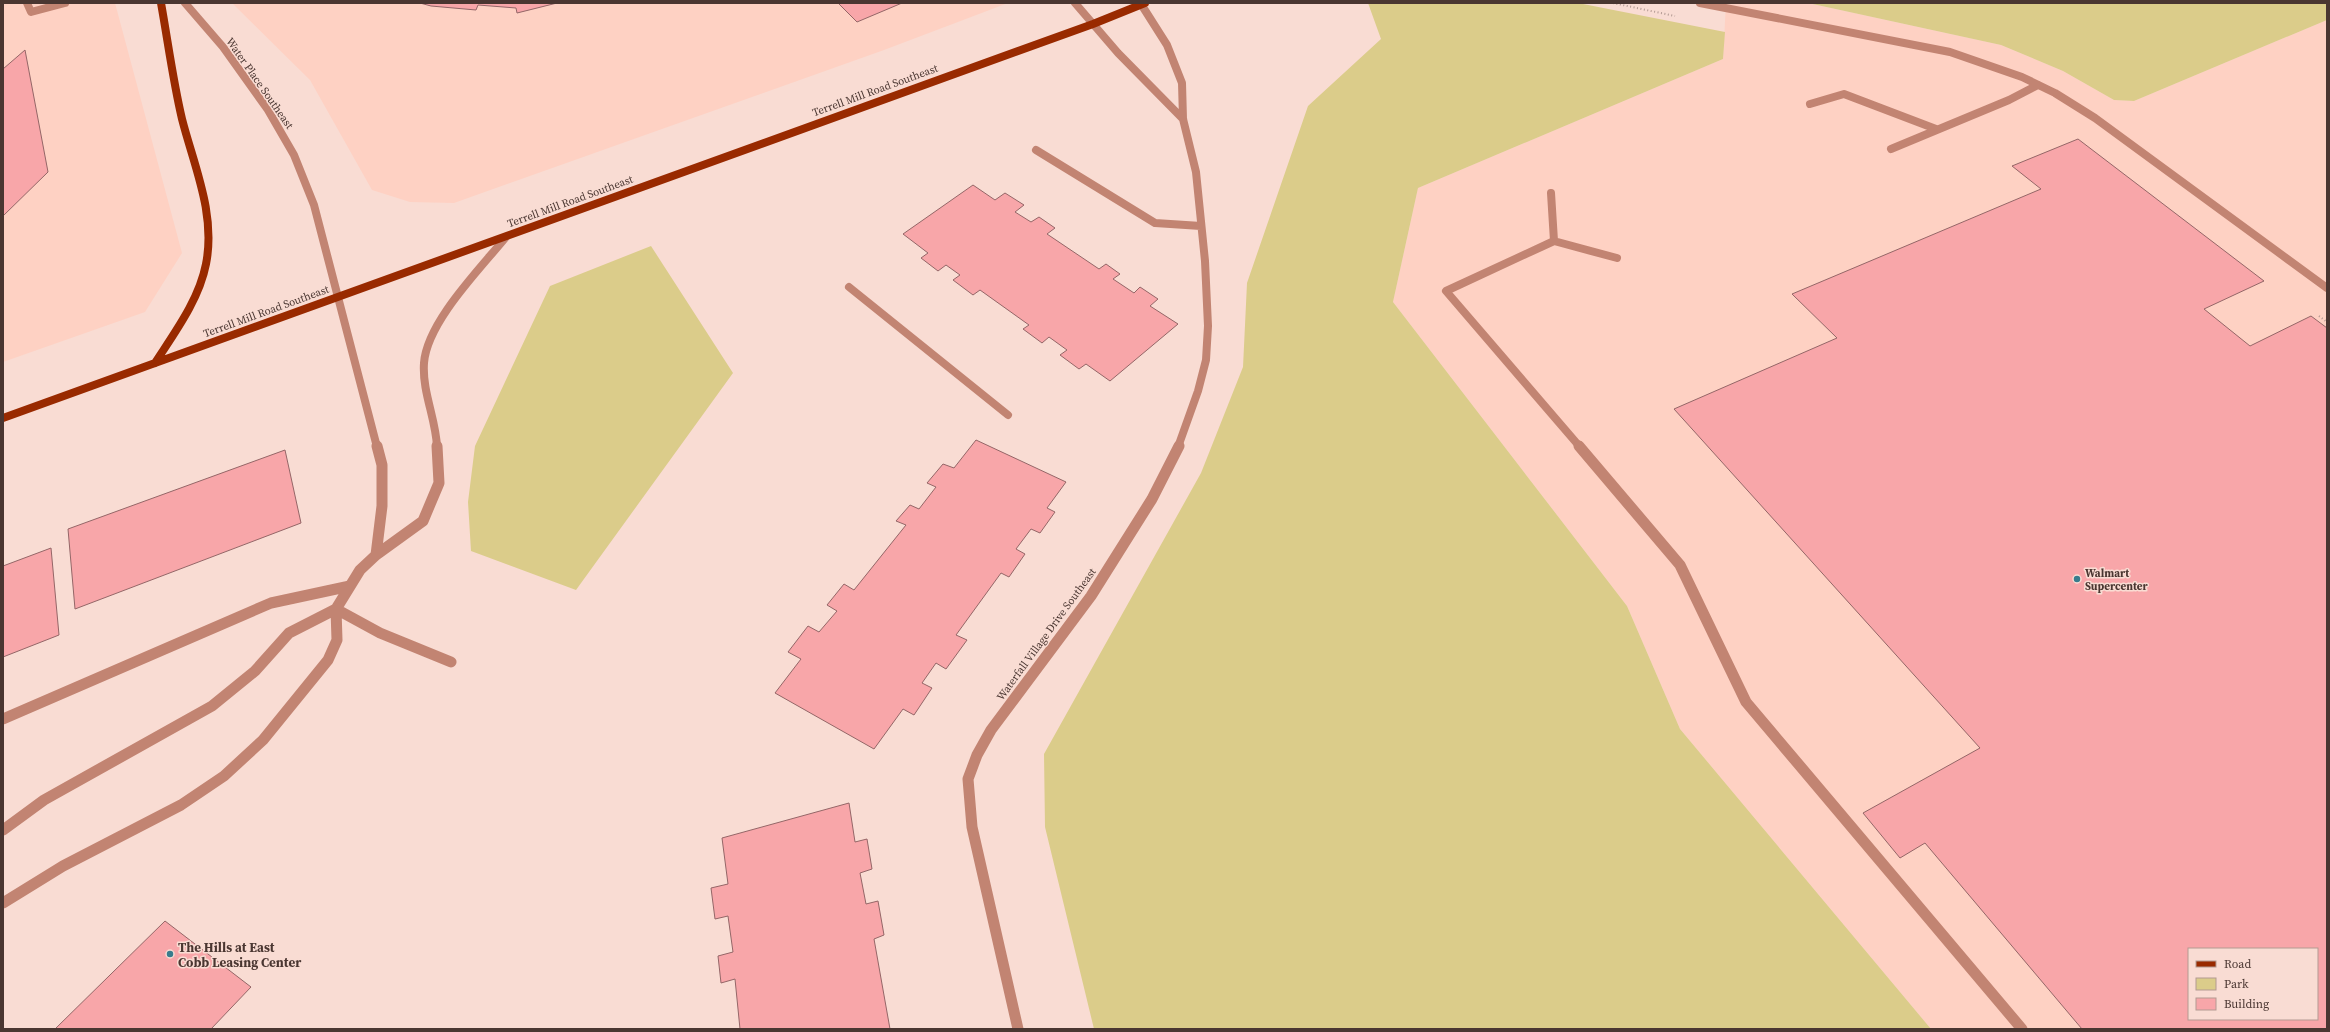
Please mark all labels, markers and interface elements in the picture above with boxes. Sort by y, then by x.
street label: Water Place Southeast [222,35,297,132]
street label: Terrell Mill Road Southeast [810,61,940,120]
street label: Terrell Mill Road Southeast [505,172,635,231]
street label: Terrell Mill Road Southeast [201,282,331,341]
street label: Waterfall Village Drive Southeast [993,565,1100,704]
place label: Walmart Supercenter [2085,566,2149,594]
marker: Walmart Supercenter [2072,574,2082,584]
place label: The Hills at East Cobb Leasing Center [178,939,302,971]
legend [2188,948,2318,1020]
marker: The Hills at East Cobb Leasing Center [165,949,175,959]
text: Road [2224,956,2251,972]
text: Park [2224,976,2249,992]
text: Building [2224,996,2269,1012]

